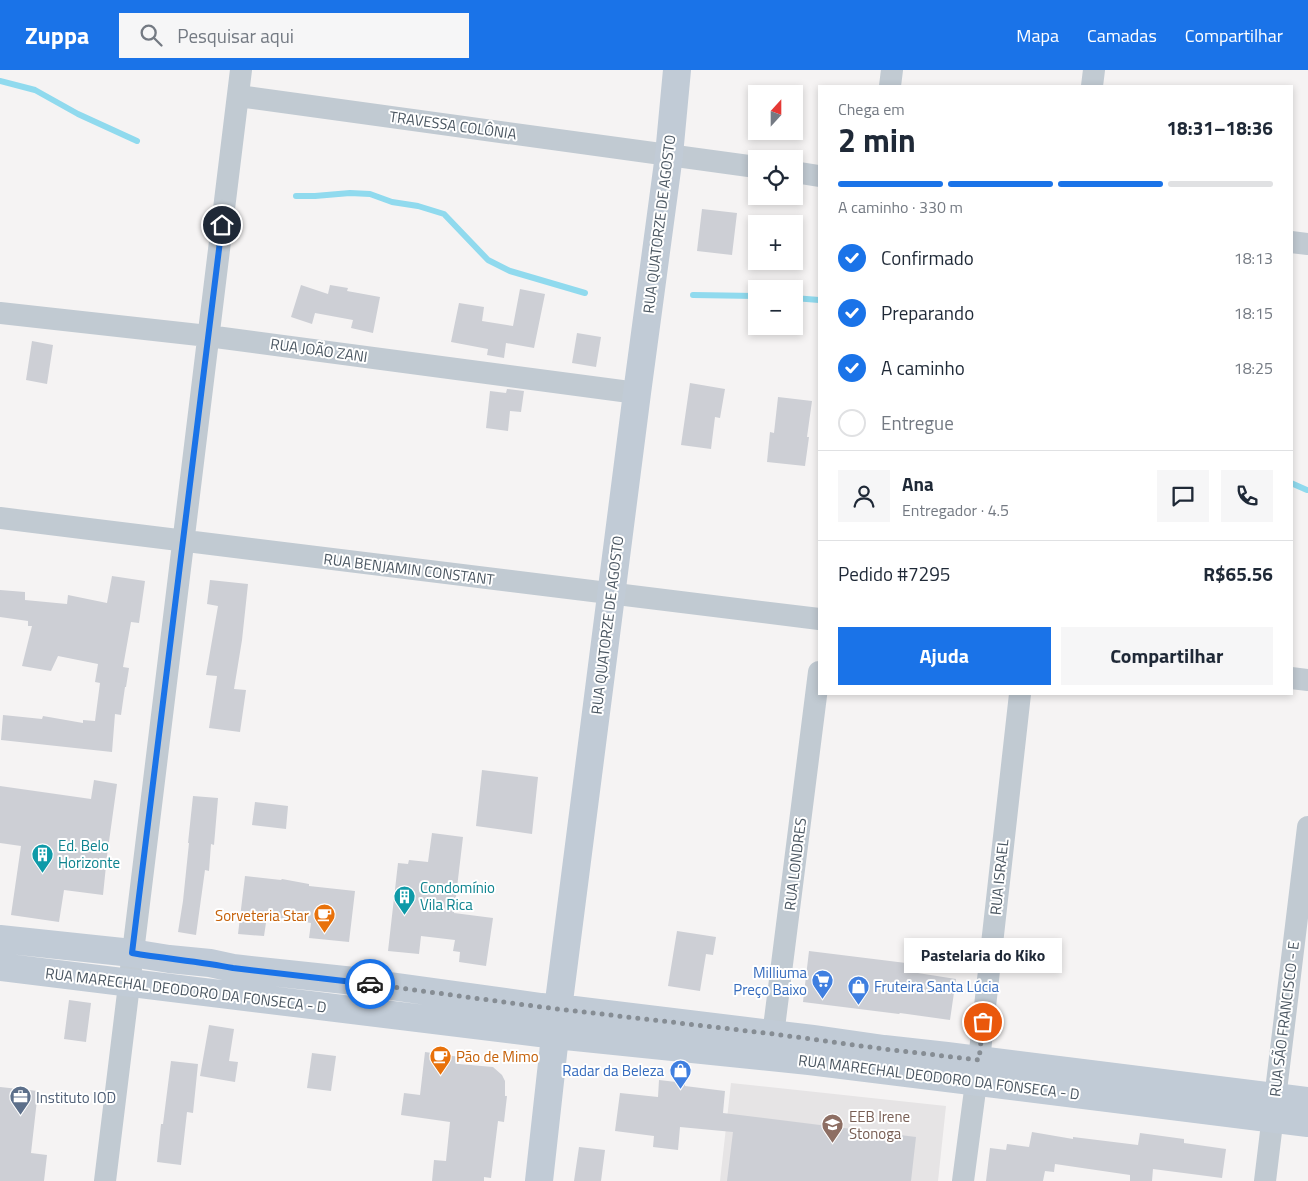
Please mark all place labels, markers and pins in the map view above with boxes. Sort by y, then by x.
pin [201,204,243,246]
place label: Ed. Belo Horizonte [58,834,120,874]
building icon: Ed. Belo Horizonte [30,842,54,873]
place label: Condomínio Vila Rica [420,876,495,916]
building icon: Condomínio Vila Rica [392,884,416,915]
cafe icon: Sorveteria Star [313,903,337,934]
place label: Sorveteria Star [215,904,309,927]
callout: Pastelaria do Kiko [904,937,1062,972]
place label: Milliuma Preço Baixo [733,961,807,1001]
supermarket icon: Milliuma Preço Baixo [811,969,835,1000]
shop icon: Fruteira Santa Lúcia [846,974,870,1005]
place label: Fruteira Santa Lúcia [874,975,999,998]
pin [962,1001,1004,1043]
cafe icon: Pão de Mimo [428,1044,452,1075]
place label: Pão de Mimo [456,1045,539,1068]
shop icon: Radar da Beleza [668,1058,692,1089]
place label: Radar da Beleza [562,1059,664,1082]
office icon: Instituto IOD [8,1085,32,1116]
place label: Instituto IOD [36,1086,116,1109]
place label: EEB Irene Stonoga [849,1105,910,1145]
school or university icon: EEB Irene Stonoga [821,1113,845,1144]

